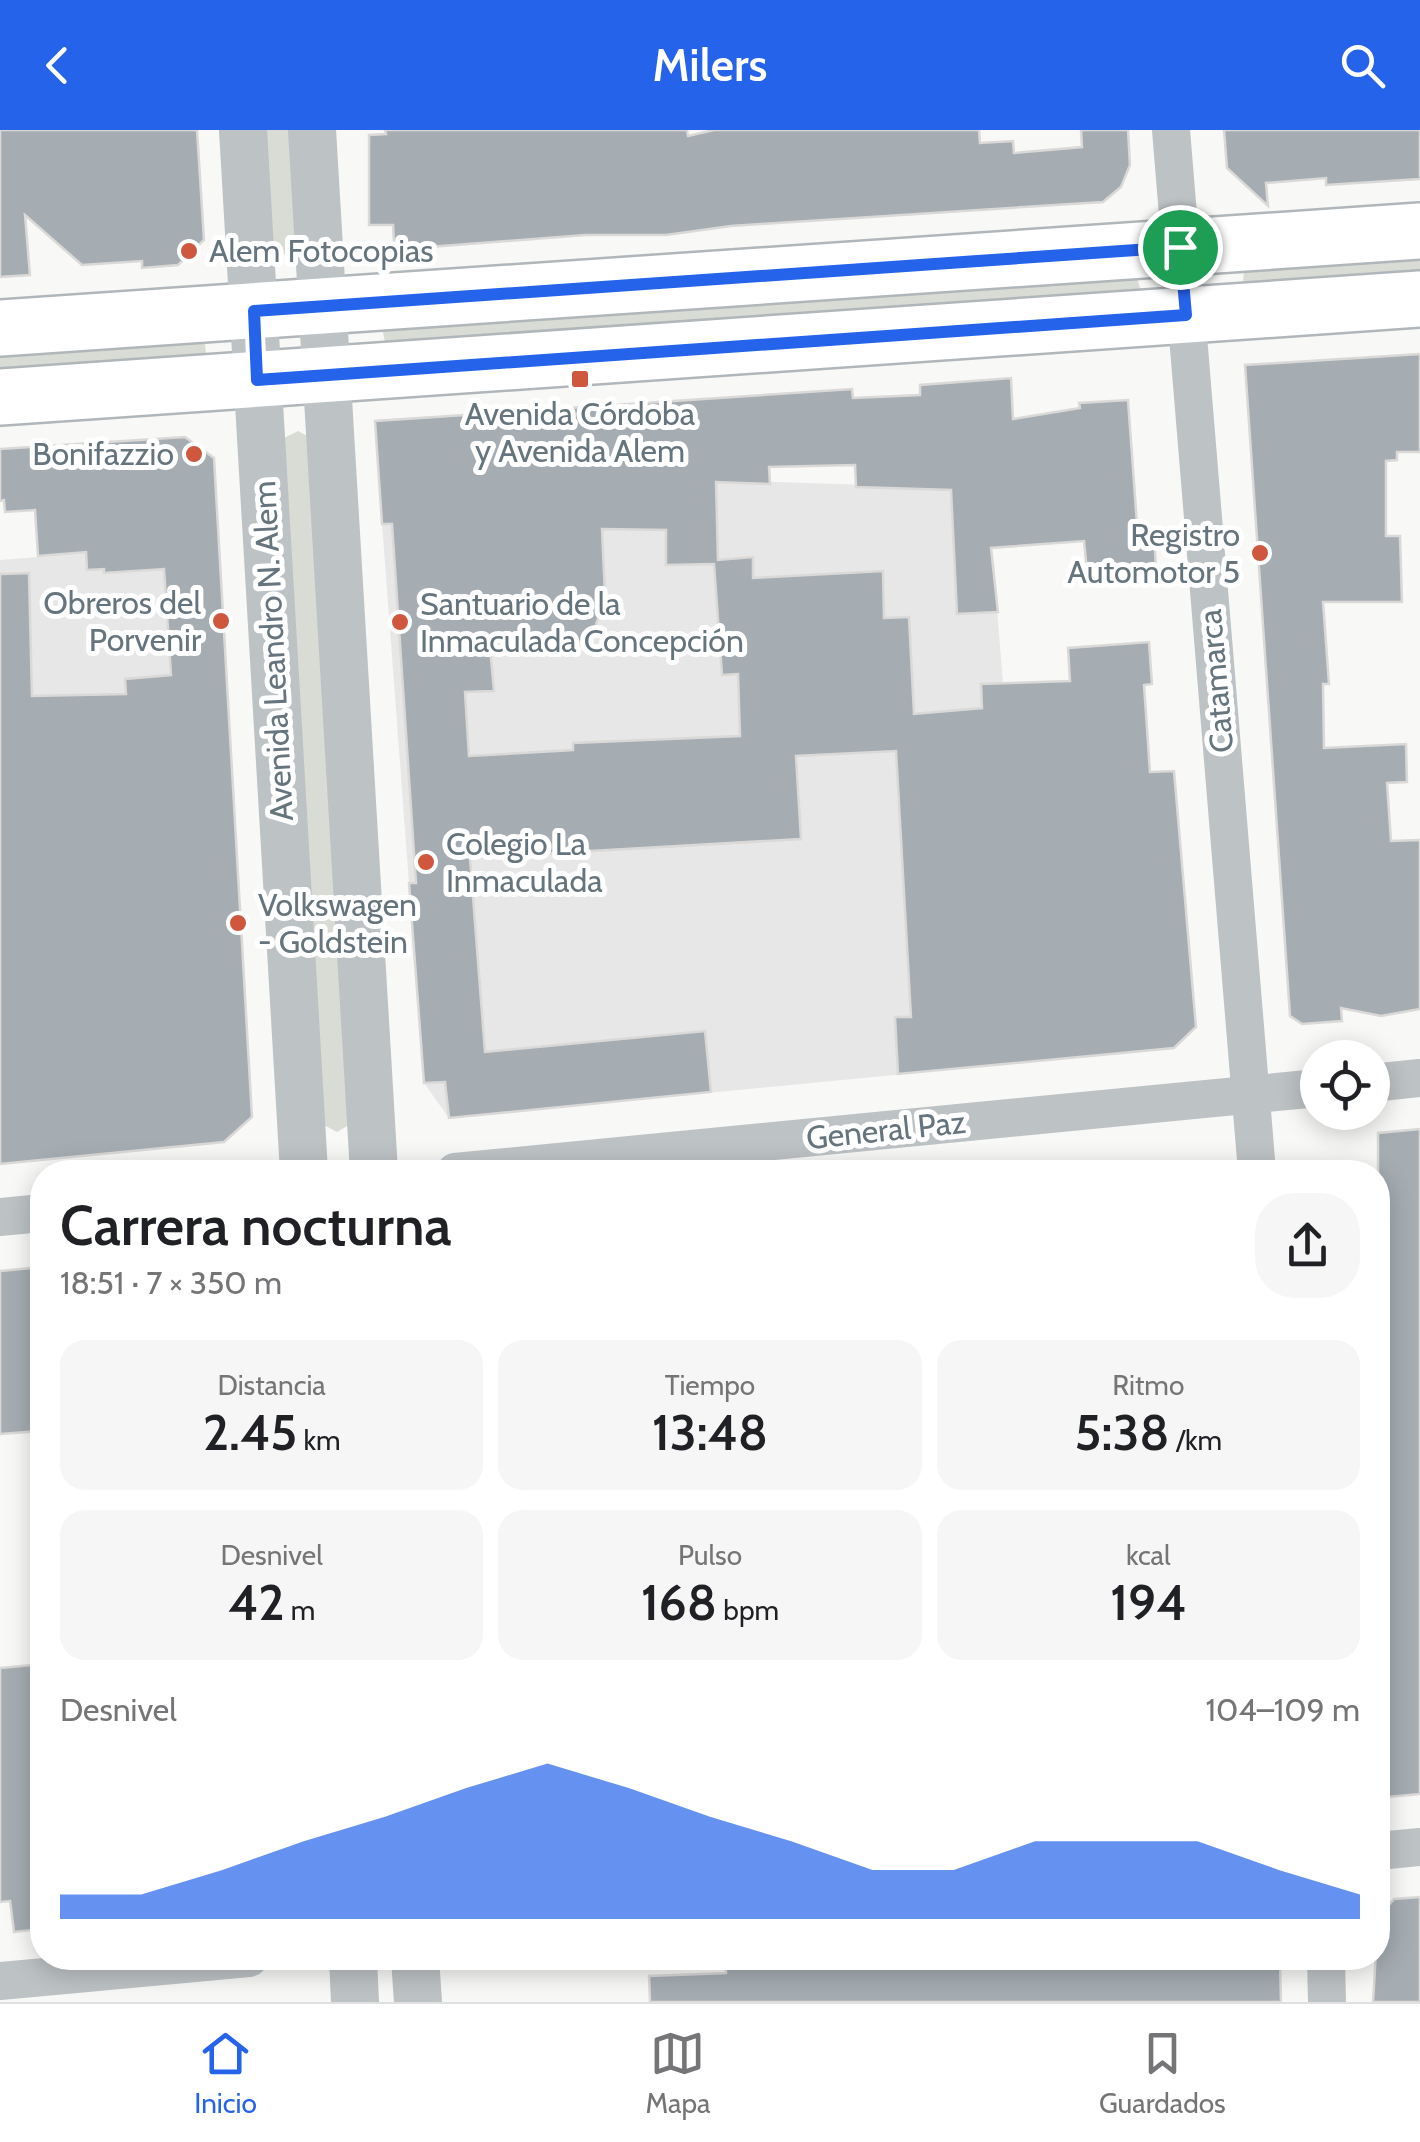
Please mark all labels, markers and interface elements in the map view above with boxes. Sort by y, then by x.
icon: back [30,38,85,93]
text: Milers [653,38,767,92]
icon: search [1335,38,1390,93]
pin [1138,205,1223,290]
icon: arrive [1153,220,1208,275]
place label: Alem Fotocopias [209,231,434,270]
marker: Alem Fotocopias [178,240,200,262]
marker: Avenida Córdoba y Avenida Alem [569,368,591,390]
place label: Avenida Córdoba y Avenida Alem [465,394,696,470]
place label: Bonifazzio [32,434,174,473]
marker: Bonifazzio [183,443,205,465]
street label: Avenida Leandro N. Alem [244,480,301,822]
place label: Registro Automotor 5 [1067,515,1240,591]
marker: Registro Automotor 5 [1249,542,1271,564]
place label: Obreros del Porvenir [43,583,202,659]
place label: Santuario de la Inmaculada Concepción [420,584,744,660]
street label: Catamarca [1190,607,1241,754]
marker: Obreros del Porvenir [210,610,232,632]
marker: Santuario de la Inmaculada Concepción [389,611,411,633]
place label: Colegio La Inmaculada [446,824,603,900]
marker: Colegio La Inmaculada [415,851,437,873]
place label: Volkswagen - Goldstein [258,885,417,961]
marker: Volkswagen - Goldstein [227,912,249,934]
map controls [1300,1040,1390,1130]
button: locate [1300,1040,1390,1130]
street label: General Paz [804,1102,968,1157]
text: Carrera nocturna [60,1192,451,1259]
button: share [1255,1193,1360,1298]
text: 18:51 · 7 × 350 m [60,1263,282,1302]
text: Distancia [218,1368,326,1402]
text: Tiempo [665,1368,755,1402]
text: Ritmo [1112,1368,1184,1402]
text: 2.45 [203,1402,297,1463]
text: 13:48 [652,1402,768,1463]
text: 5:38 [1075,1402,1170,1463]
text: km [297,1423,341,1457]
text: /km [1170,1423,1222,1457]
text: Desnivel [221,1538,323,1572]
text: Pulso [678,1538,742,1572]
text: kcal [1126,1538,1171,1572]
text: 42 [228,1572,285,1633]
text: 168 [641,1572,717,1633]
text: 194 [1110,1572,1186,1633]
text: m [285,1593,315,1627]
text: bpm [717,1593,779,1627]
text: Desnivel [60,1690,177,1729]
text: 104–109 m [1206,1690,1360,1729]
tab: Inicio [194,2026,257,2120]
tab: Mapa [645,2026,710,2120]
tab: Guardados [1099,2026,1226,2120]

